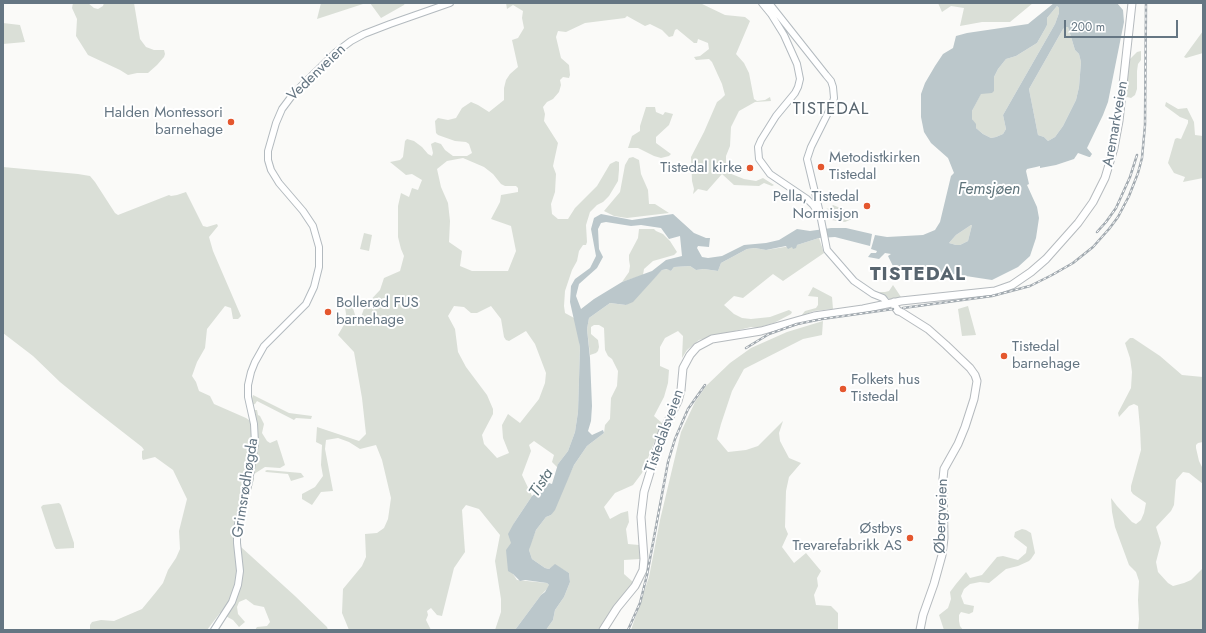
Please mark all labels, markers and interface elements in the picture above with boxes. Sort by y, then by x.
scale bar [1066,12,1180,38]
text: 200 m [1071,18,1105,36]
street label: Vedenveien [284,41,350,105]
street label: Aremarkveien [1100,80,1132,168]
district label: TISTEDAL [793,100,869,120]
place label: Halden Montessori barnehage [104,104,223,139]
marker: Halden Montessori barnehage [226,117,236,127]
place label: Metodistkirken Tistedal [829,149,920,184]
place label: Tistedal kirke [660,159,742,177]
marker: Metodistkirken Tistedal [816,162,826,172]
marker: Tistedal kirke [745,163,755,173]
water label: Femsjøen [958,180,1020,200]
place label: Pella, Tistedal Normisjon [773,188,859,223]
marker: Pella, Tistedal Normisjon [862,201,872,211]
district label: TISTEDAL [870,264,966,286]
place label: Bollerød FUS barnehage [336,294,419,329]
marker: Bollerød FUS barnehage [323,307,333,317]
place label: Tistedal barnehage [1012,338,1080,373]
marker: Tistedal barnehage [999,351,1009,361]
place label: Folkets hus Tistedal [851,371,920,406]
marker: Folkets hus Tistedal [838,384,848,394]
street label: Tistedalsveien [642,387,688,475]
street label: Grimsrødhøgda [229,437,263,539]
water label: Tista [526,465,558,501]
street label: Øbergveien [932,478,952,554]
place label: Østbys Trevarefabrikk AS [792,520,902,555]
marker: Østbys Trevarefabrikk AS [905,533,915,543]

